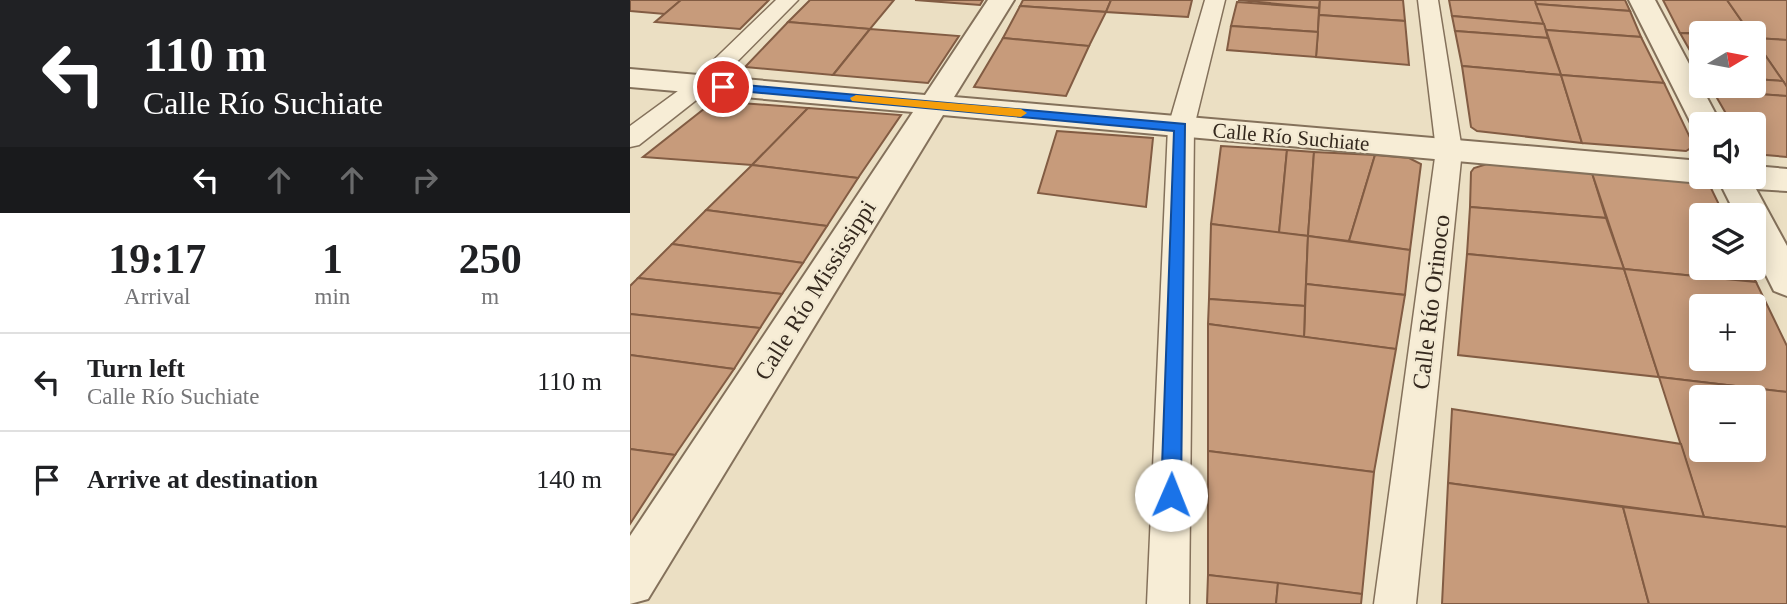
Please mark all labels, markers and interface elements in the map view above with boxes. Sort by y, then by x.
north arrow [1689,21,1766,98]
map controls [1689,21,1766,462]
text: 110 m [143,27,267,82]
icon: left [28,28,119,119]
pin [693,57,753,117]
icon: arrive [704,68,742,106]
text: Calle Río Suchiate [143,85,383,121]
button: sound [1689,112,1766,189]
street label: Calle Río Suchiate [1212,118,1370,156]
icon: left [187,161,225,199]
icon: ahead [260,161,298,199]
icon: ahead [333,161,371,199]
icon: right [406,161,444,199]
street label: Calle Río Mississippi [749,195,881,385]
button: layers [1689,203,1766,280]
street label: Calle Río Orinoco [1407,213,1455,391]
text: 19:17 [108,236,206,282]
text: 1 [322,236,343,282]
text: 250 [459,236,522,282]
text: Arrival [124,284,191,309]
text: min [315,284,350,309]
text: m [481,284,499,309]
button: + [1689,294,1766,371]
text: Turn left [87,354,185,383]
icon: left [28,363,66,401]
text: 110 m [537,367,602,396]
text: Calle Río Suchiate [87,384,259,409]
button: − [1689,385,1766,462]
position arrow [1134,458,1208,532]
icon: arrive [28,461,66,499]
text: Arrive at destination [87,465,318,494]
text: 140 m [536,465,602,494]

